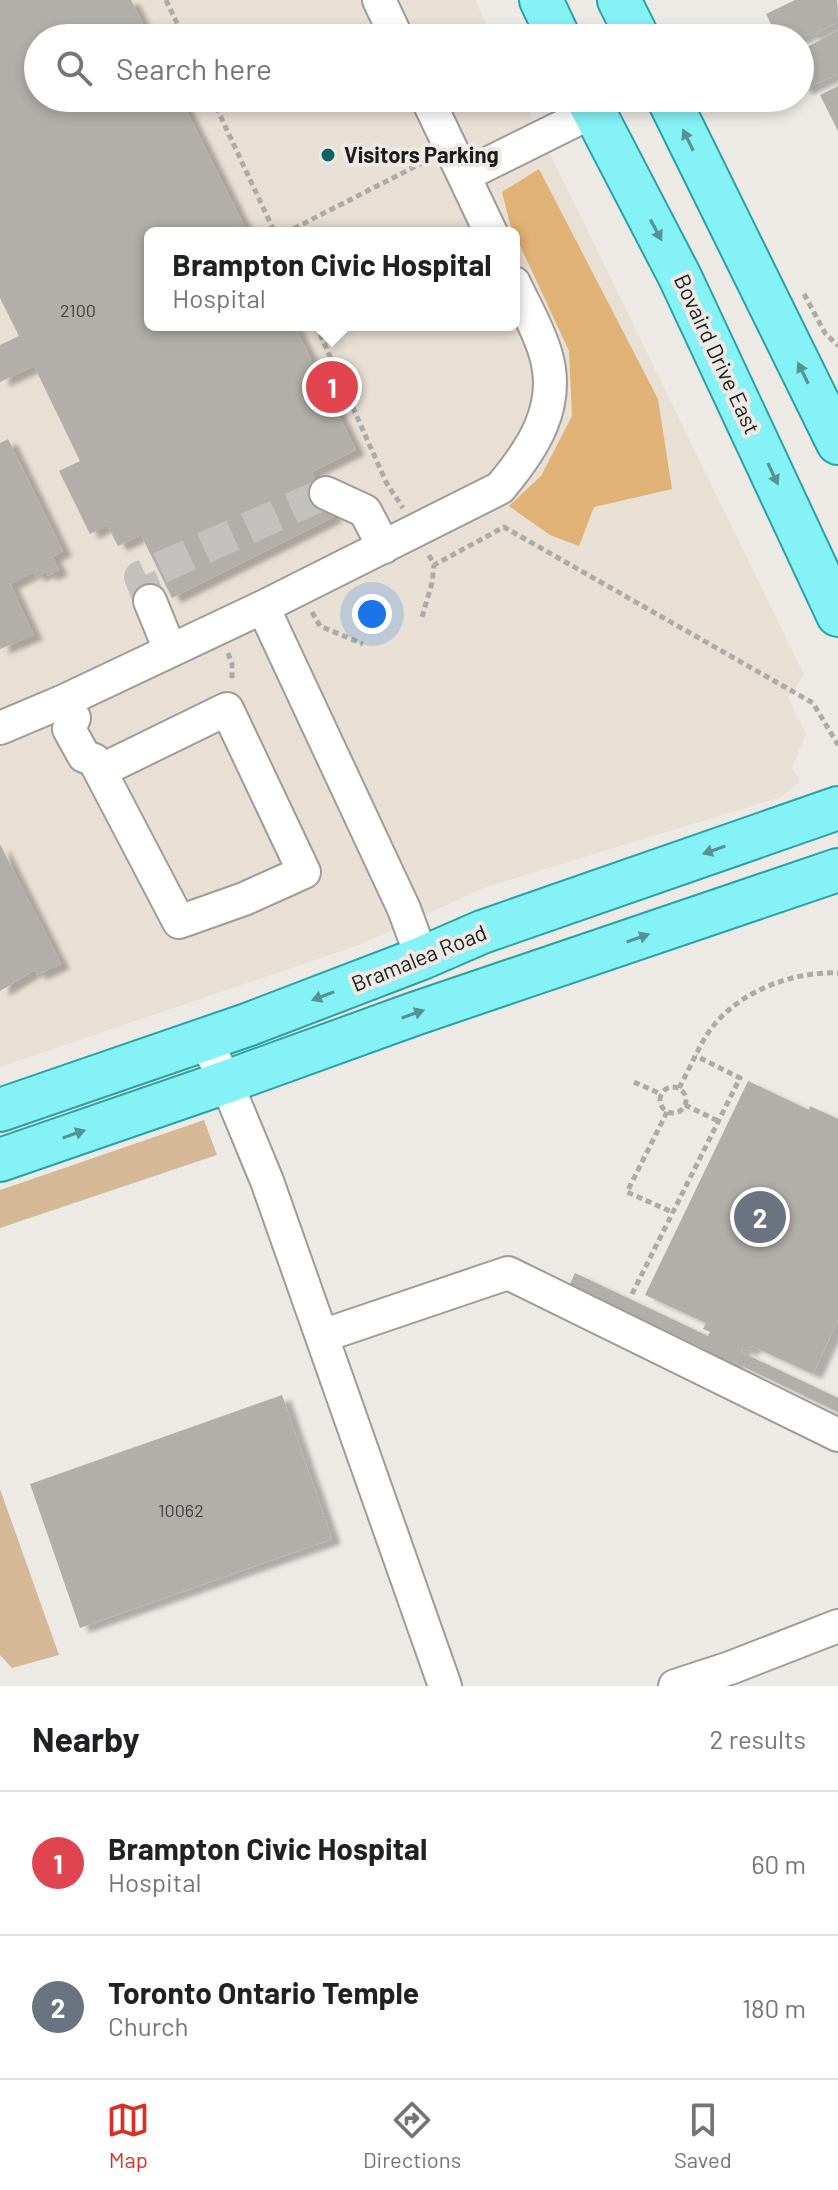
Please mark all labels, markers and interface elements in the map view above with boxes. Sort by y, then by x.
search box [24,24,814,112]
icon: search [52,46,96,90]
text: Search here [116,50,272,86]
one-way arrow [682,129,695,152]
place label: Visitors Parking [344,141,499,167]
marker: Visitors Parking [319,146,337,164]
one-way arrow [648,219,662,241]
popup [144,227,520,331]
text: Brampton Civic Hospital [172,246,492,282]
street label: Bovaird Drive East [670,270,766,438]
text: Hospital [172,282,266,313]
house number: 2100 [60,299,96,321]
pin: 1 [306,357,358,417]
one-way arrow [797,362,810,385]
one-way arrow [766,463,780,486]
your location [352,594,392,634]
one-way arrow [702,844,726,857]
street label: Bramalea Road [347,918,490,996]
one-way arrow [626,931,650,943]
one-way arrow [311,990,335,1003]
one-way arrow [401,1008,425,1020]
one-way arrow [62,1128,86,1140]
pin: 2 [734,1187,786,1247]
house number: 10062 [158,1499,204,1521]
text: Nearby [32,1718,140,1759]
text: 2 results [710,1723,806,1754]
text: Brampton Civic Hospital [108,1830,427,1866]
text: 1 [53,1848,63,1879]
text: 60 m [751,1848,806,1879]
text: Hospital [108,1866,201,1897]
text: Toronto Ontario Temple [108,1974,419,2010]
text: 2 [51,1992,65,2023]
text: 180 m [742,1992,806,2023]
text: Church [108,2010,189,2041]
tab: Map [106,2098,150,2172]
tab: Directions [363,2098,461,2172]
tab: Saved [674,2098,732,2172]

